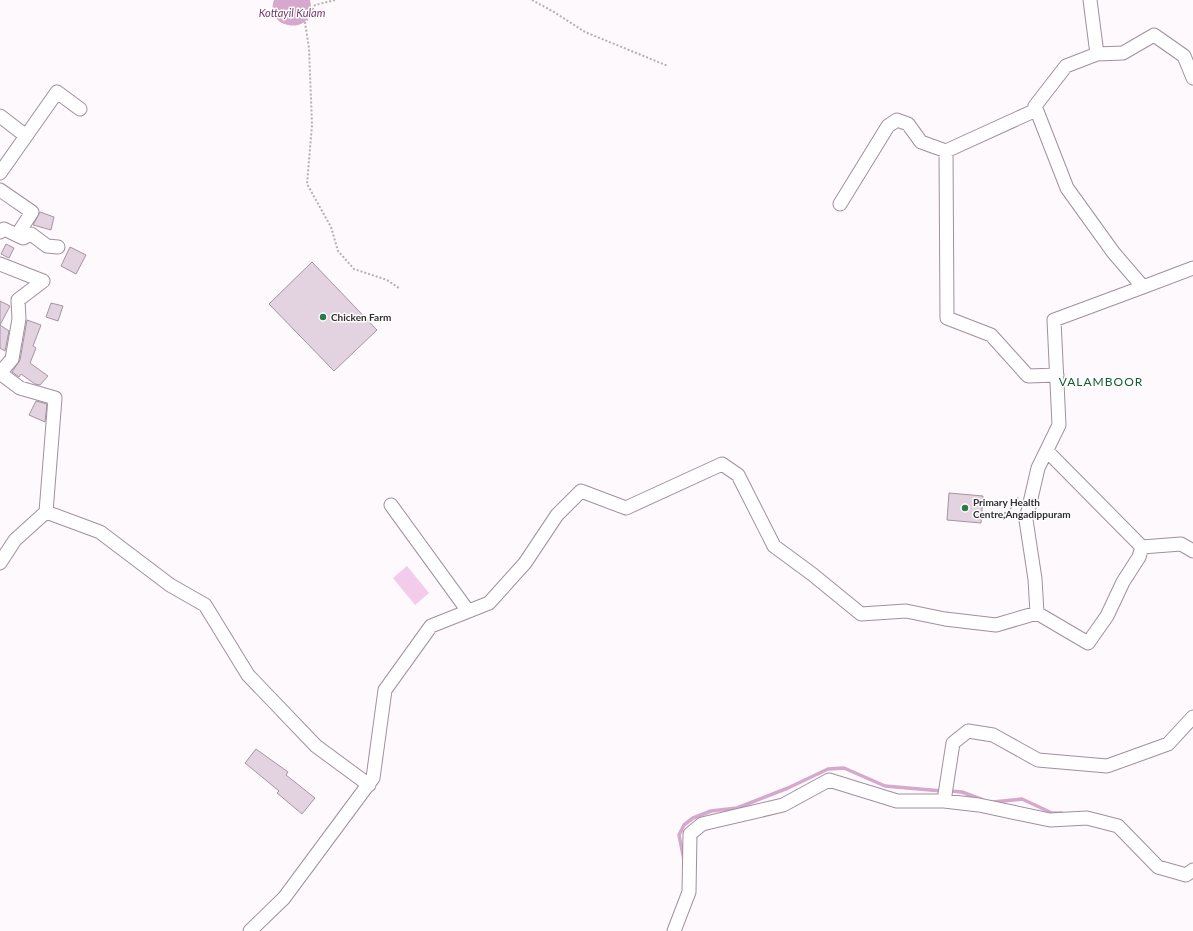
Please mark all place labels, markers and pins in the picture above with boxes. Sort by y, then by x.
place label: Chicken Farm [331,311,391,323]
marker: Chicken Farm [318,312,328,322]
place label: Primary Health Centre,Angadippuram [973,496,1071,520]
marker: Primary Health Centre,Angadippuram [960,503,970,513]

